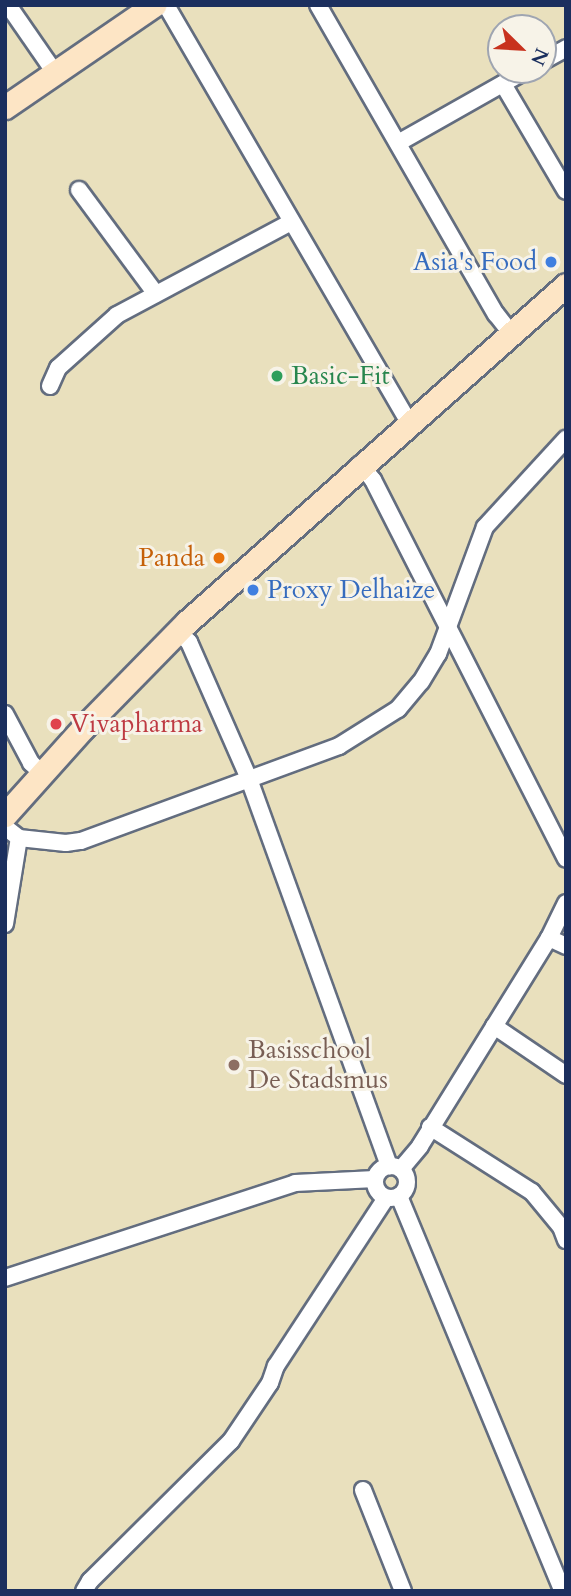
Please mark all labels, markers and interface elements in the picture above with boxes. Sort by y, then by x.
north arrow [487,14,557,84]
text: N [524,44,555,70]
place label: Asia's Food [413,246,537,278]
marker: Asia's Food [543,254,559,270]
place label: Basic-Fit [291,360,390,392]
marker: Basic-Fit [269,368,285,384]
place label: Panda [139,542,205,574]
marker: Panda [211,550,227,566]
place label: Proxy Delhaize [267,574,435,606]
marker: Proxy Delhaize [245,582,261,598]
place label: Vivapharma [70,708,203,740]
marker: Vivapharma [48,716,64,732]
place label: Basisschool De Stadsmus [248,1034,388,1096]
marker: Basisschool De Stadsmus [226,1057,242,1073]

